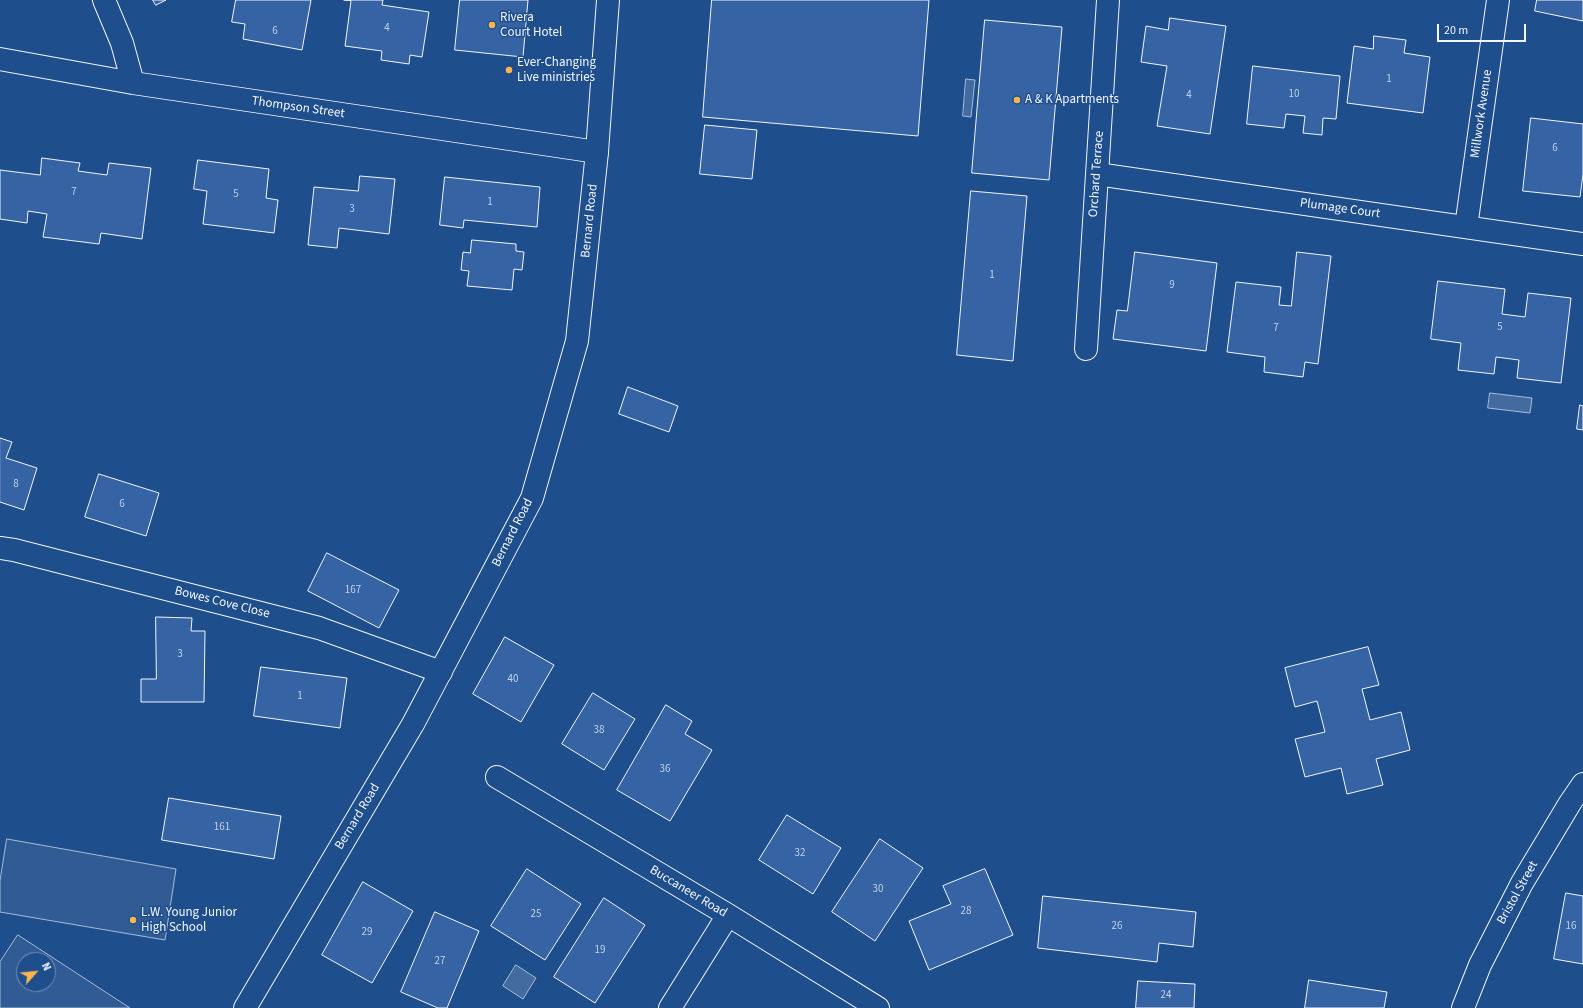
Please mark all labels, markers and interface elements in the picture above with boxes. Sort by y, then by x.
place label: Rivera Court Hotel [500,10,562,41]
scale bar [1439,16,1528,42]
marker: Rivera Court Hotel [487,20,497,30]
house number: 4 [384,22,390,36]
text: 20 m [1444,22,1468,39]
house number: 6 [272,25,278,39]
place label: Ever-Changing Live ministries [517,55,596,86]
marker: Ever-Changing Live ministries [504,65,514,75]
street label: Millwork Avenue [1468,69,1496,159]
house number: 1 [1386,73,1392,87]
house number: 10 [1289,88,1299,102]
house number: 4 [1186,89,1192,103]
place label: A & K Apartments [1025,92,1119,108]
street label: Thompson Street [250,94,346,122]
marker: A & K Apartments [1012,95,1022,105]
street label: Orchard Terrace [1086,130,1108,218]
house number: 6 [1552,142,1558,156]
street label: Bernard Road [578,183,602,259]
house number: 7 [71,186,77,200]
house number: 5 [233,188,239,202]
house number: 1 [487,196,493,210]
street label: Plumage Court [1299,196,1381,222]
house number: 3 [349,203,355,217]
house number: 1 [989,269,995,283]
house number: 9 [1169,279,1175,293]
house number: 5 [1497,321,1503,335]
house number: 7 [1273,322,1279,336]
house number: 8 [13,478,19,492]
street label: Bernard Road [489,496,537,570]
house number: 6 [119,498,125,512]
street label: Bowes Cove Close [173,584,271,622]
house number: 167 [345,584,361,598]
house number: 3 [177,648,183,662]
house number: 40 [508,673,518,687]
house number: 1 [297,690,303,704]
house number: 38 [594,724,604,738]
house number: 36 [660,763,670,777]
street label: Bernard Road [332,781,384,853]
house number: 161 [214,821,230,835]
house number: 32 [795,847,805,861]
street label: Bristol Street [1494,858,1542,928]
street label: Buccaneer Road [646,863,730,921]
house number: 30 [873,883,883,897]
place label: L.W. Young Junior High School [141,905,237,936]
house number: 28 [961,905,971,919]
house number: 25 [531,908,541,922]
marker: L.W. Young Junior High School [128,915,138,925]
house number: 26 [1112,920,1122,934]
house number: 16 [1566,920,1576,934]
house number: 29 [362,926,372,940]
house number: 19 [595,944,605,958]
north arrow [16,952,56,992]
house number: 27 [435,955,445,969]
text: N [38,960,55,973]
house number: 24 [1161,989,1171,1003]

